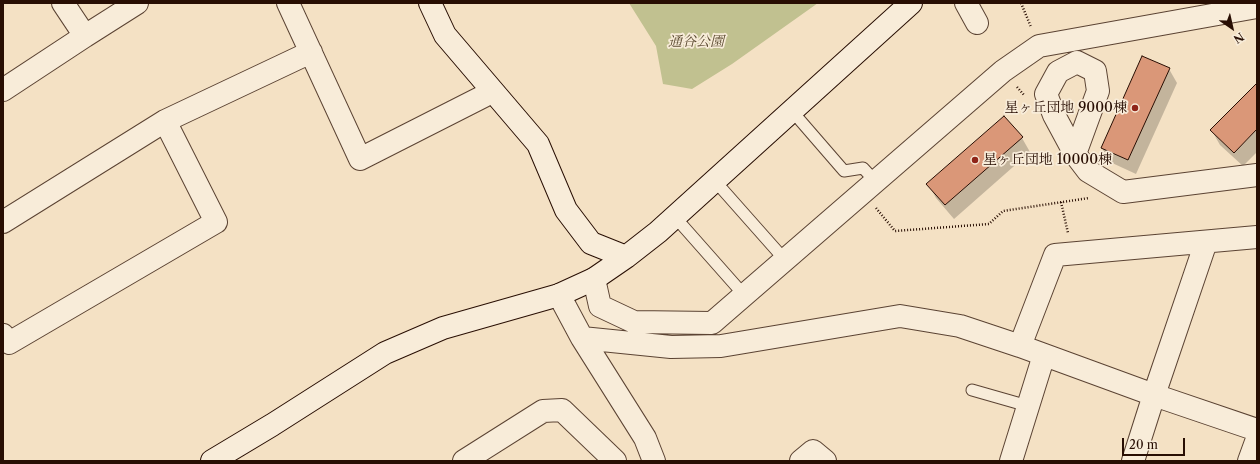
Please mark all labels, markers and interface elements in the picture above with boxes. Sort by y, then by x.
north arrow [1212,8,1252,48]
text: N [1231,29,1247,46]
park label: 通谷公園 [668,34,724,50]
place label: 星ヶ丘団地 9000棟 [1004,100,1127,116]
marker: 星ヶ丘団地 9000棟 [1130,103,1140,113]
place label: 星ヶ丘団地 10000棟 [983,152,1112,168]
marker: 星ヶ丘団地 10000棟 [970,155,980,165]
scale bar [1124,430,1187,456]
text: 20 m [1129,437,1158,452]

